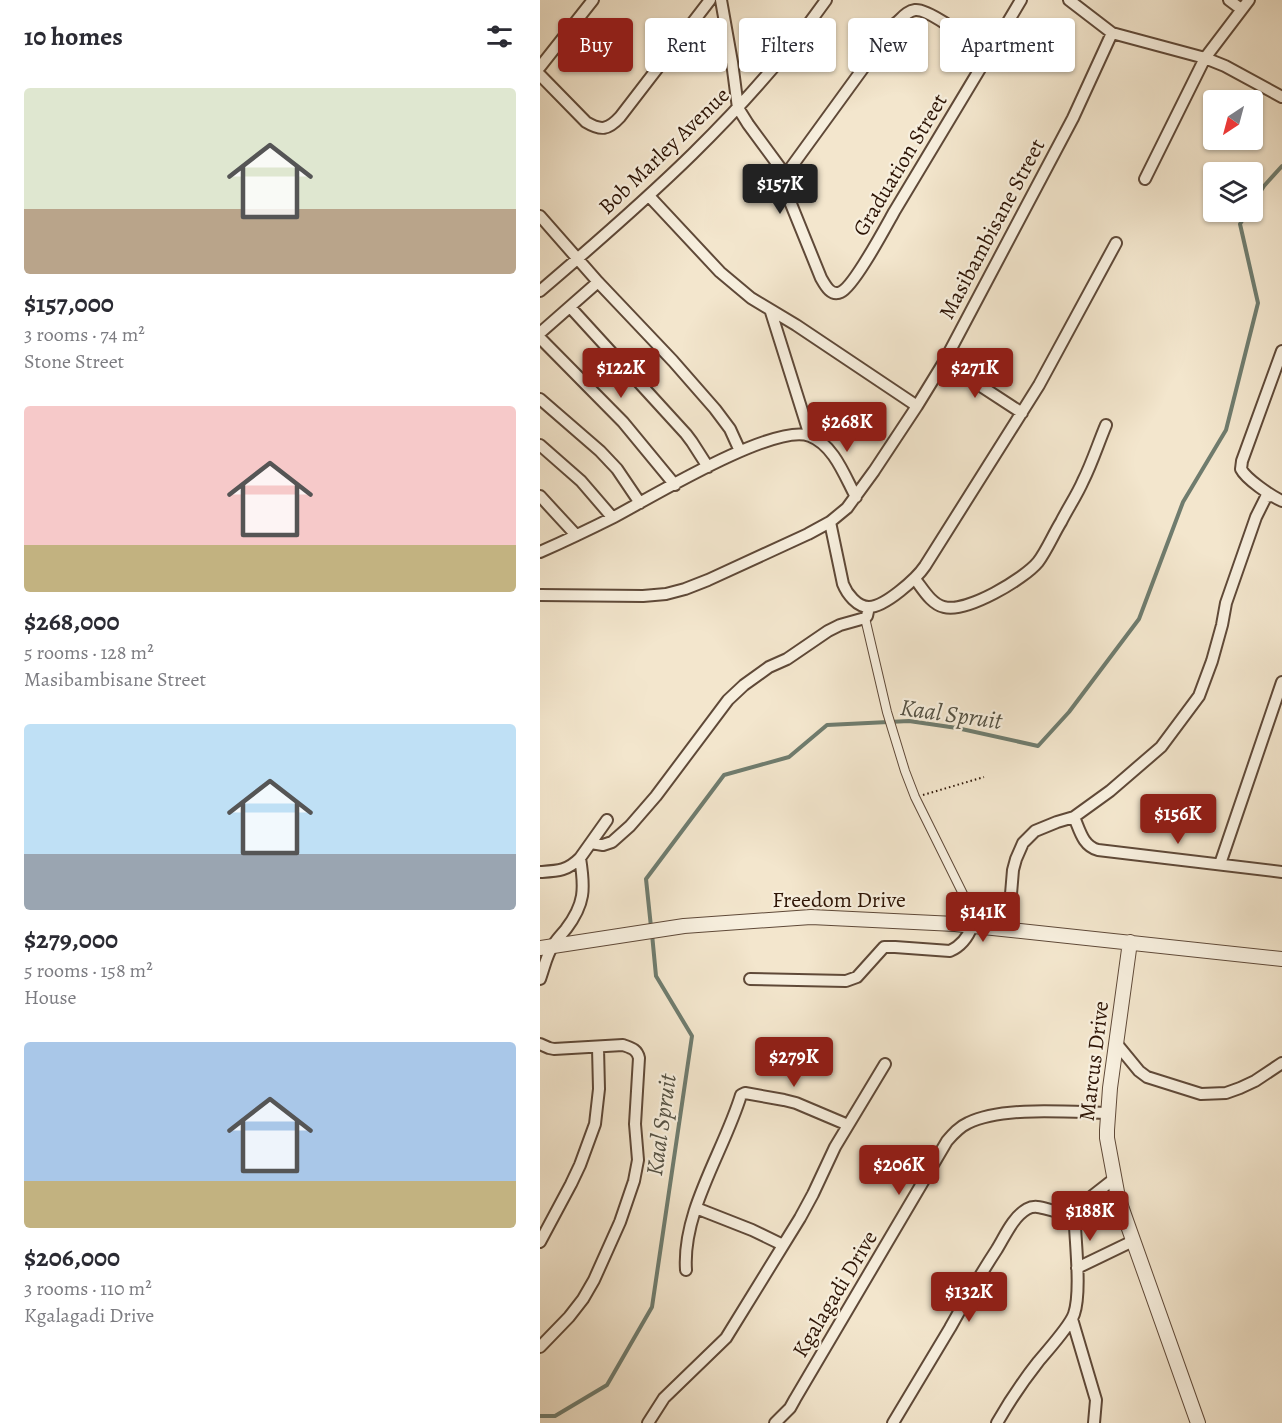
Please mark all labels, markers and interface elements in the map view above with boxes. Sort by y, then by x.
chip: Buy [558,18,633,72]
chip: Rent [645,18,727,72]
chip: Filters [739,18,836,72]
chip: New [848,18,928,72]
chip: Apartment [940,18,1075,72]
text: 10 homes [24,19,123,54]
icon: filters [483,20,516,53]
street label: Bob Marley Avenue [592,81,736,221]
street label: Graduation Street [846,88,954,242]
north arrow [1203,90,1263,150]
map controls [1203,90,1263,222]
icon: home [216,127,324,235]
street label: Masibambisane Street [932,134,1052,324]
button: layers [1203,162,1263,222]
pin: $157K [738,164,822,215]
text: $157K [757,170,803,197]
text: $157,000 [24,286,114,321]
text: 3 rooms · 74 m² [24,321,145,348]
text: Stone Street [24,348,124,375]
pin: $122K [579,348,663,399]
pin: $271K [933,348,1017,399]
text: $122K [597,354,645,381]
text: $271K [951,354,999,381]
pin: $268K [805,402,889,453]
text: $268K [821,408,873,435]
icon: home [216,445,324,553]
text: $268,000 [24,604,120,639]
text: 5 rooms · 128 m² [24,639,154,666]
text: Masibambisane Street [24,666,206,693]
water label: Kaal Spruit [898,691,1005,737]
icon: home [216,763,324,871]
pin: $156K [1136,794,1220,845]
text: $156K [1154,800,1202,827]
street label: Freedom Drive [772,885,906,915]
pin: $141K [941,892,1025,943]
text: $141K [960,898,1006,925]
text: $279,000 [24,922,118,957]
text: 5 rooms · 158 m² [24,957,153,984]
text: House [24,984,76,1011]
street label: Marcus Drive [1072,999,1116,1123]
pin: $279K [752,1037,836,1088]
text: $279K [769,1043,819,1070]
water label: Kaal Spruit [638,1071,684,1178]
icon: home [216,1081,324,1189]
pin: $206K [857,1145,941,1196]
text: $206K [873,1151,925,1178]
pin: $188K [1048,1191,1132,1242]
text: $188K [1066,1197,1114,1224]
street label: Kgalagadi Drive [785,1225,885,1363]
text: $206,000 [24,1240,120,1275]
pin: $132K [927,1272,1011,1323]
text: 3 rooms · 110 m² [24,1275,152,1302]
text: $132K [945,1278,993,1305]
text: Kgalagadi Drive [24,1302,154,1329]

